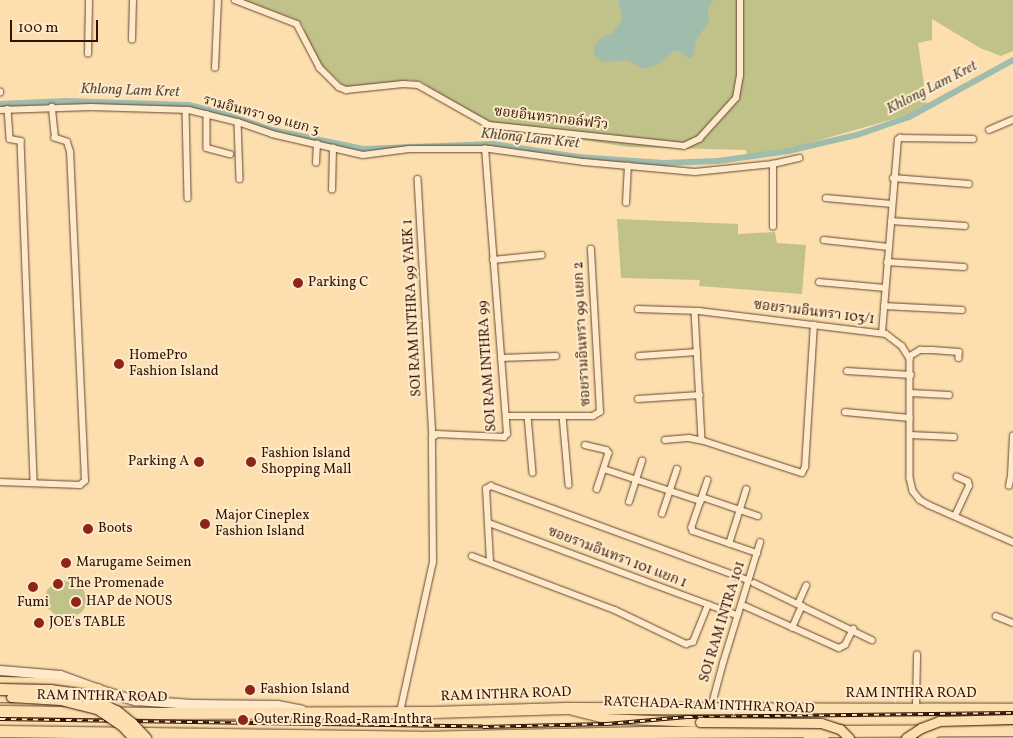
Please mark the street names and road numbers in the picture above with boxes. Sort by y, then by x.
street label: รามอินทรา 99 แยก 3 [201,92,321,140]
street label: ซอยอินทรากอล์ฟวิว [493,104,609,134]
street label: SOI RAM INTHRA 99 YAEK 1 [400,219,426,397]
street label: ซอยรามอินทรา 99 แยก 2 [571,261,595,407]
street label: ซอยรามอินทรา 103/1 [752,297,876,329]
street label: SOI RAM INTHRA 99 [475,300,501,432]
street label: ซอยรามอินทรา 101 แยก 1 [545,524,689,592]
street label: SOI RAM INTRA 101 [697,559,749,685]
street label: RAM INTHRA ROAD [440,684,572,706]
street label: RAM INTHRA ROAD [846,686,976,702]
street label: RAM INTHRA ROAD [36,687,168,707]
street label: RATCHADA-RAM INTHRA ROAD [603,694,815,718]

